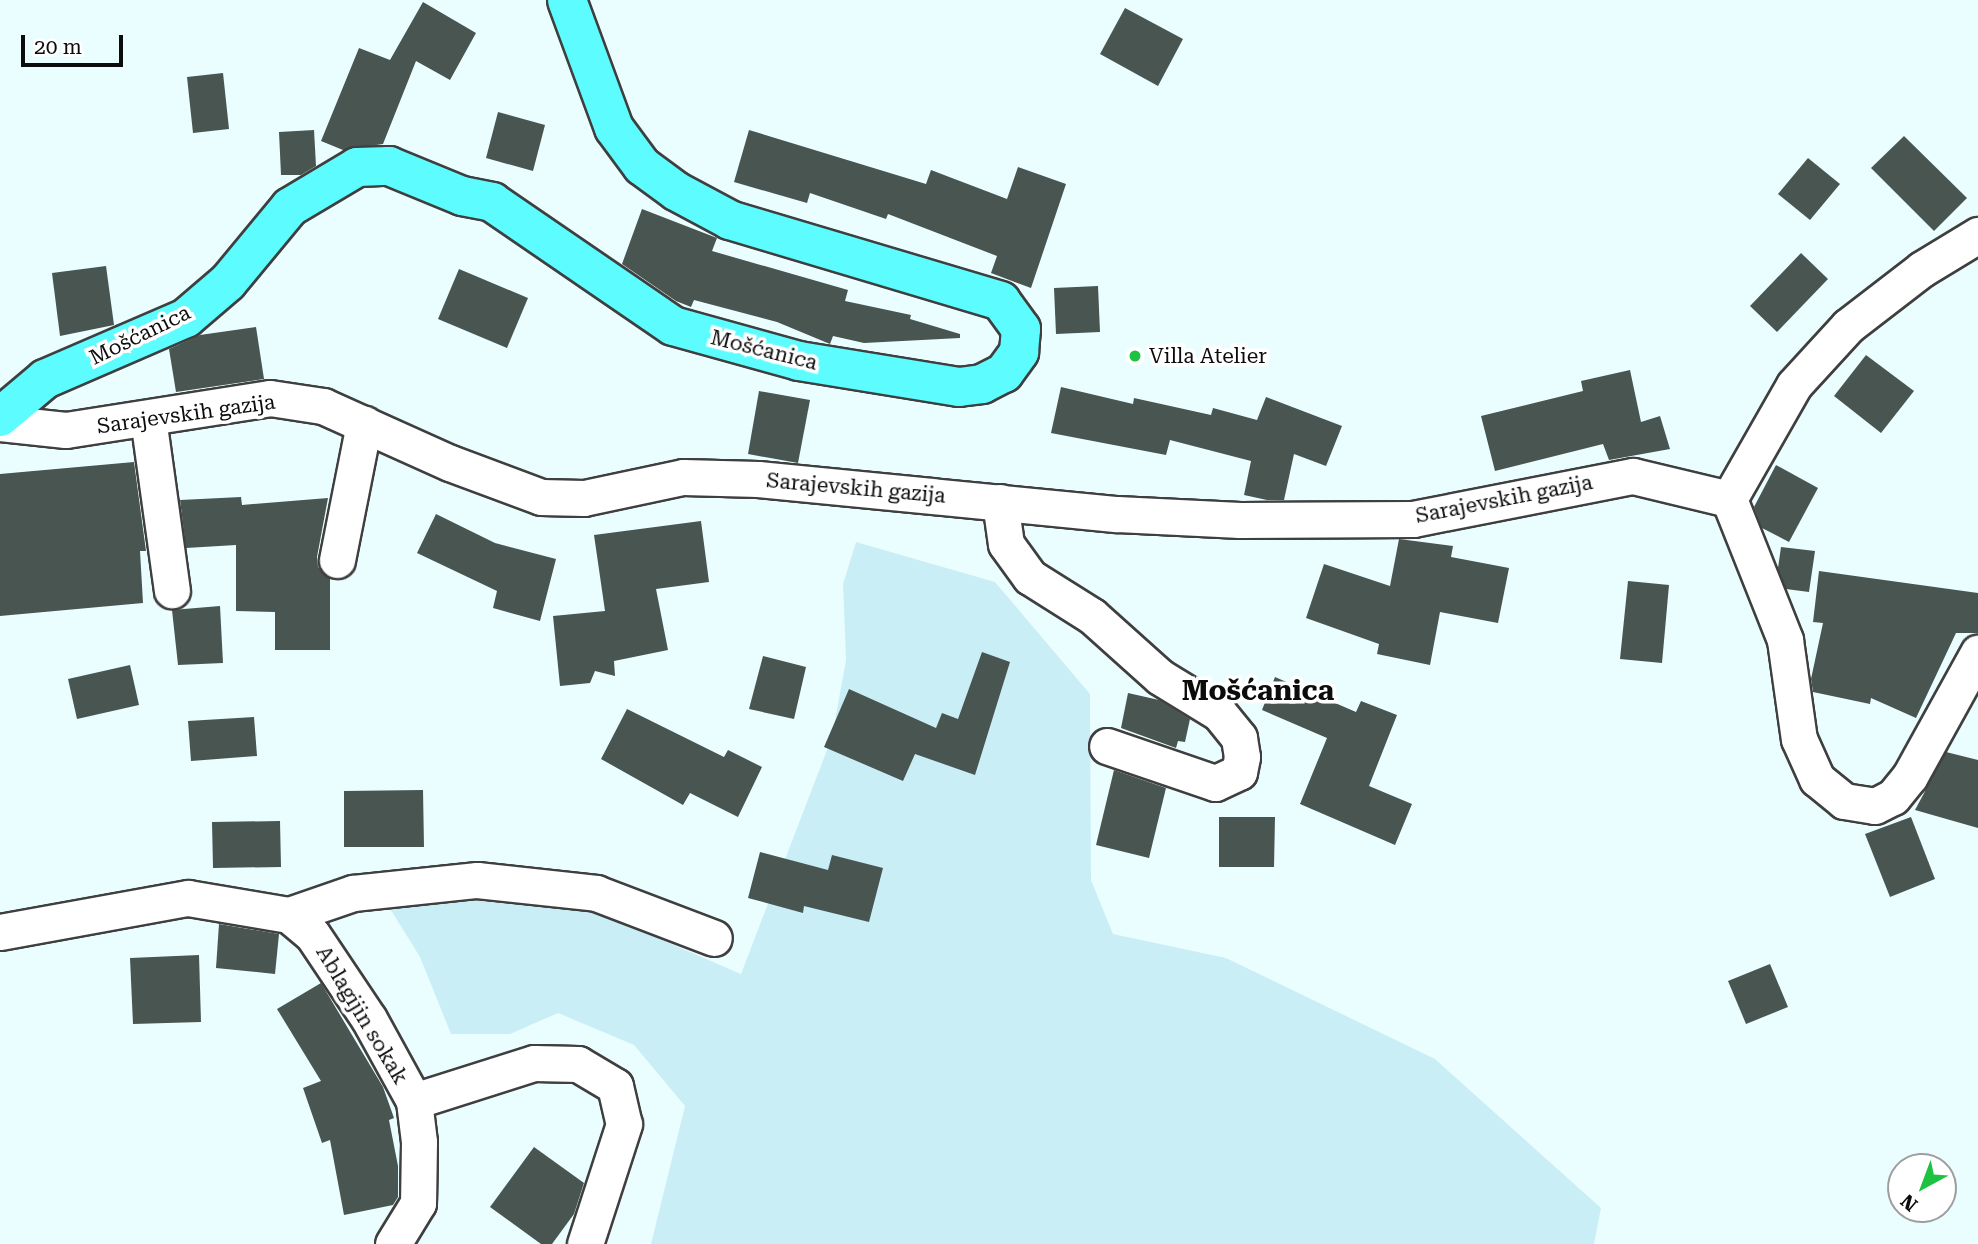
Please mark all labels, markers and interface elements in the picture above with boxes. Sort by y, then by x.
scale bar [24,21,126,65]
text: 20 m [34,35,82,59]
street label: Mošćanica [85,300,195,370]
street label: Mošćanica [708,325,820,375]
place label: Villa Atelier [1149,343,1267,369]
marker: Villa Atelier [1127,348,1143,364]
street label: Sarajevskih gazija [95,389,277,439]
street label: Sarajevskih gazija [765,468,947,508]
street label: Sarajevskih gazija [1413,469,1595,529]
district label: Mošćanica [1182,674,1334,708]
street label: Ablagijin sokak [311,941,413,1089]
north arrow [1887,1153,1957,1223]
text: N [1896,1189,1922,1216]

